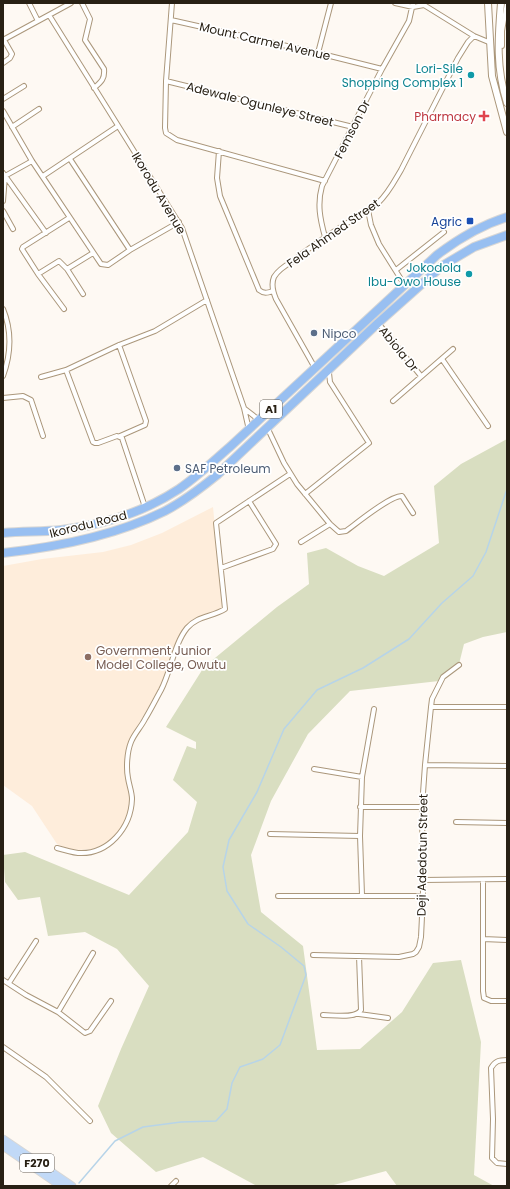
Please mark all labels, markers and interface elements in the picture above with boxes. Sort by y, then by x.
street label: Mount Carmel Avenue [198,18,332,64]
place label: Lori-Sile Shopping Complex 1 [342,60,463,91]
marker: Lori-Sile Shopping Complex 1 [466,70,476,80]
street label: Adewale Ogunleye Street [185,77,335,131]
street label: Femson Dr [330,96,374,161]
place label: Pharmacy [414,108,476,125]
marker: Pharmacy [479,111,489,121]
street label: Ikorodu Avenue [128,149,190,237]
street label: Fela Ahmed Street [283,195,383,271]
place label: Agric [431,213,462,230]
marker: Agric [465,216,475,226]
place label: Jokodola Ibu-Owo House [368,259,461,290]
marker: Jokodola Ibu-Owo House [464,269,474,279]
street label: Abiola Dr [375,323,423,376]
place label: Nipco [322,325,357,342]
marker: Nipco [309,328,319,338]
road number: A1 [260,400,282,418]
place label: SAF Petroleum [185,460,271,477]
marker: SAF Petroleum [172,463,182,473]
street label: Ikorodu Road [48,506,128,542]
place label: Government Junior Model College, Owutu [96,642,226,673]
marker: Government Junior Model College, Owutu [83,652,93,662]
street label: Deji Adedotun Street [412,794,432,916]
road number: F270 [20,1154,54,1172]

